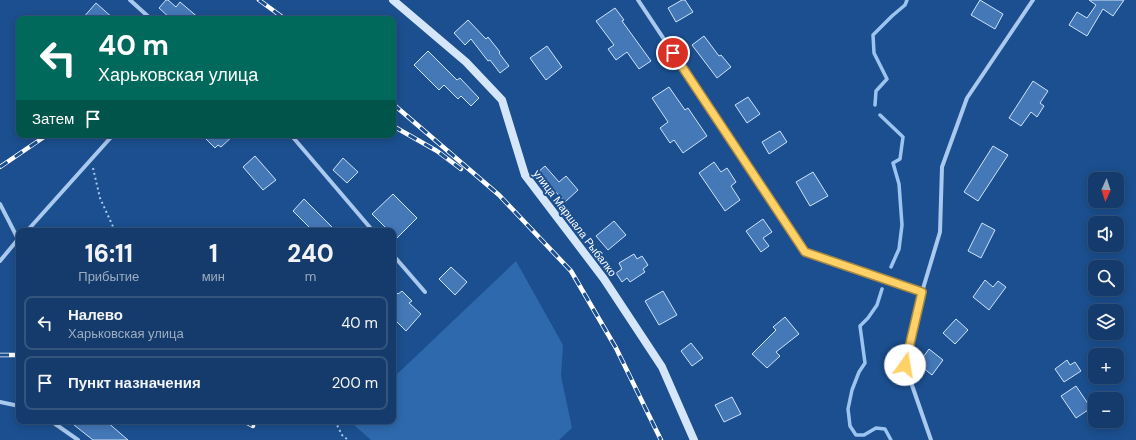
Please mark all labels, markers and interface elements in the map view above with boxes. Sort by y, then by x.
text: 40 m [98,27,169,64]
icon: left [32,32,84,84]
pin [656,36,690,70]
icon: arrive [662,42,684,64]
text: Харьковская улица [98,63,258,87]
icon: arrive [82,108,104,130]
text: Затем [32,109,74,129]
street label: улица Маршала Рыбалко [530,167,620,279]
north arrow [1088,172,1124,208]
map controls [1088,172,1124,428]
button: sound [1088,216,1124,252]
text: 16:11 [85,238,133,269]
text: 1 [209,238,218,269]
text: 240 [287,238,334,269]
button: search [1088,260,1124,296]
text: Прибытие [78,268,139,285]
text: мин [202,268,225,285]
text: m [305,268,316,285]
button: layers [1088,304,1124,340]
text: Налево [68,305,123,325]
icon: left [34,312,56,334]
text: 40 m [341,313,378,333]
text: Харьковская улица [68,325,184,342]
position arrow [884,344,926,386]
button: + [1088,348,1124,384]
icon: arrive [34,372,56,394]
text: Пункт назначения [68,373,201,393]
text: 200 m [332,373,378,393]
button: − [1088,392,1124,428]

